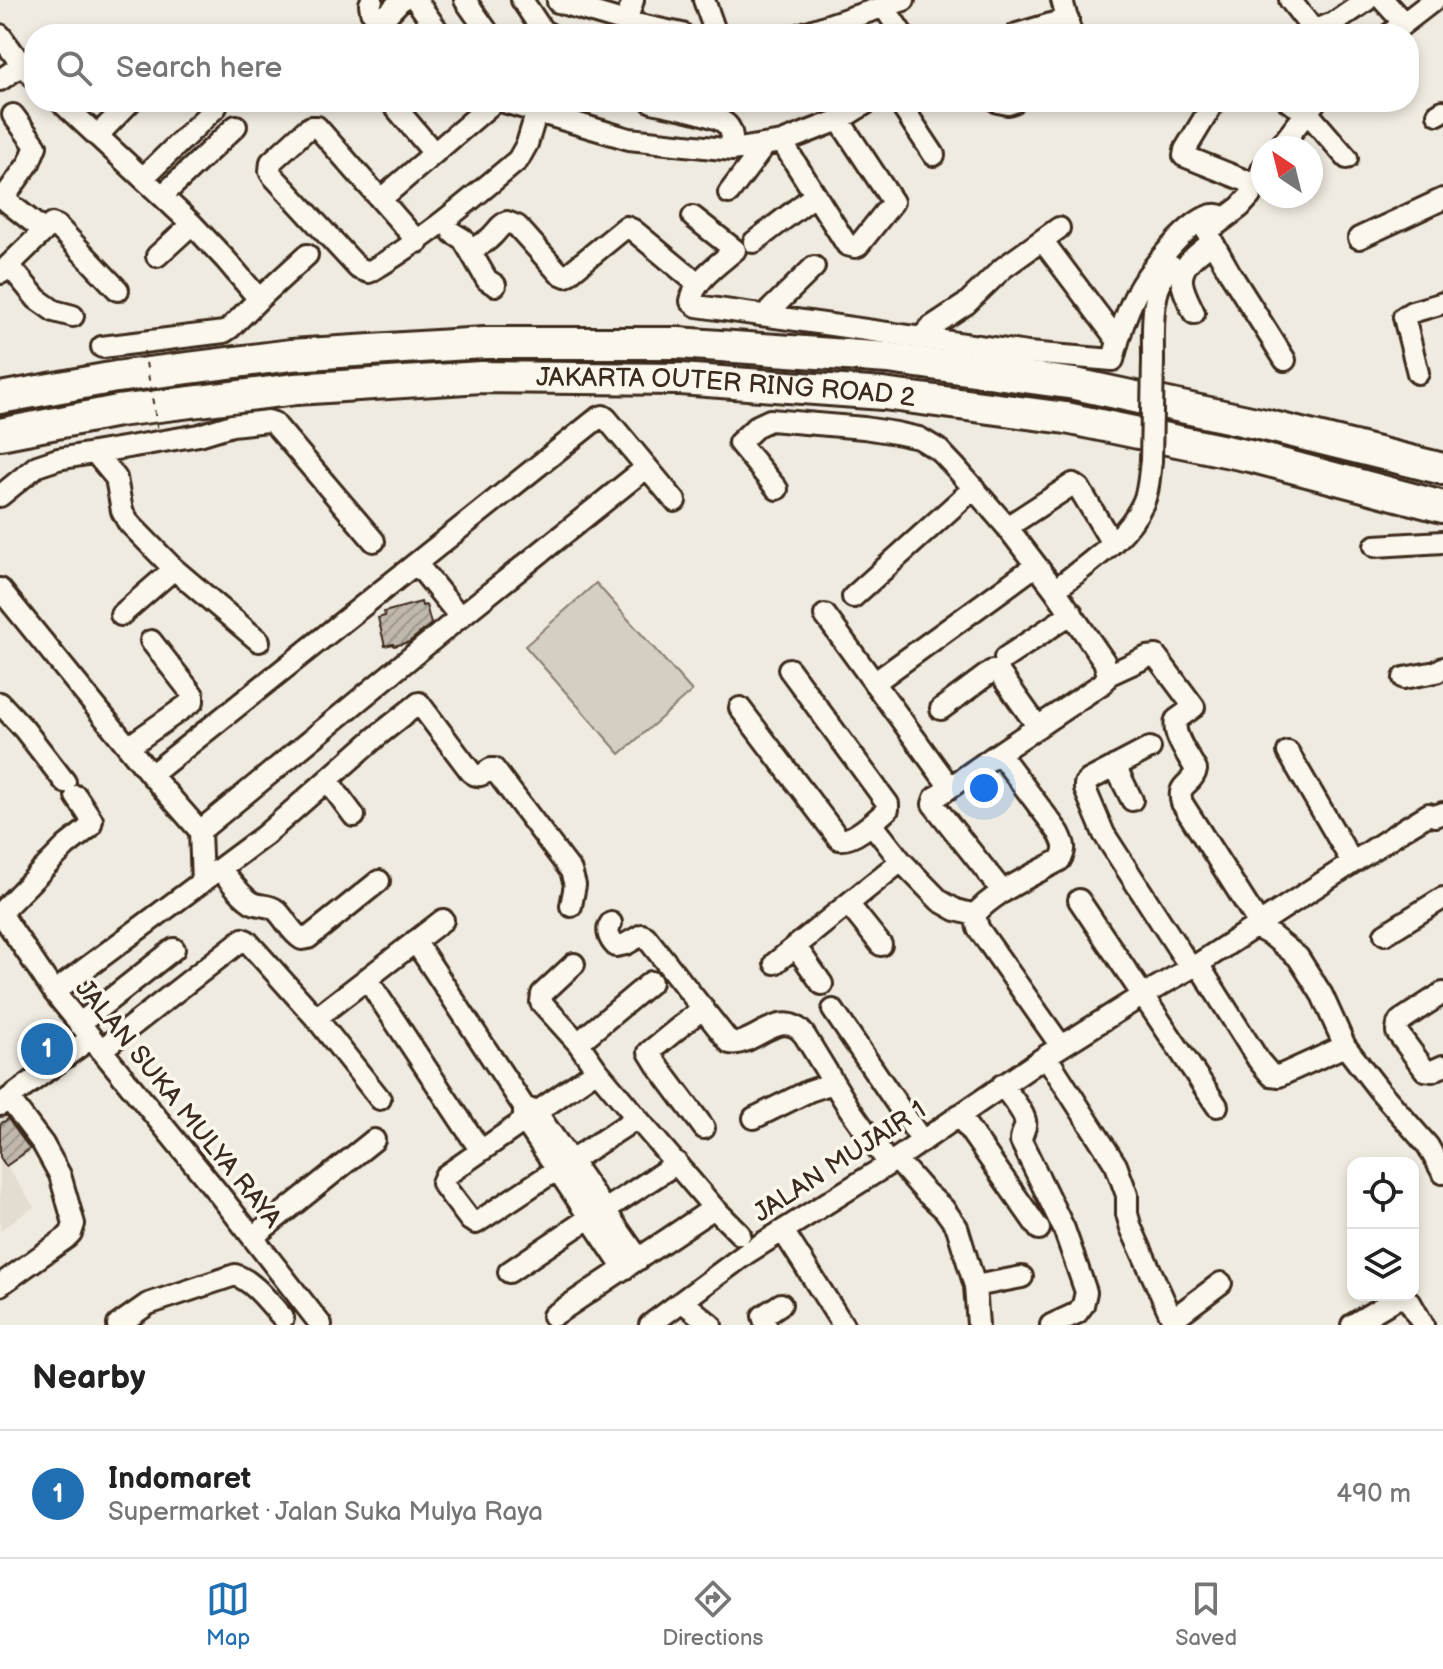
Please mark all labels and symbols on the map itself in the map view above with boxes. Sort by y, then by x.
north arrow [1251,136,1323,208]
street label: JAKARTA OUTER RING ROAD 2 [536,362,918,414]
your location [964,768,1004,808]
street label: JALAN SUKA MULYA RAYA [68,974,288,1234]
pin: 1 [21,1019,73,1079]
street label: JALAN MUJAIR 1 [748,1095,932,1229]

